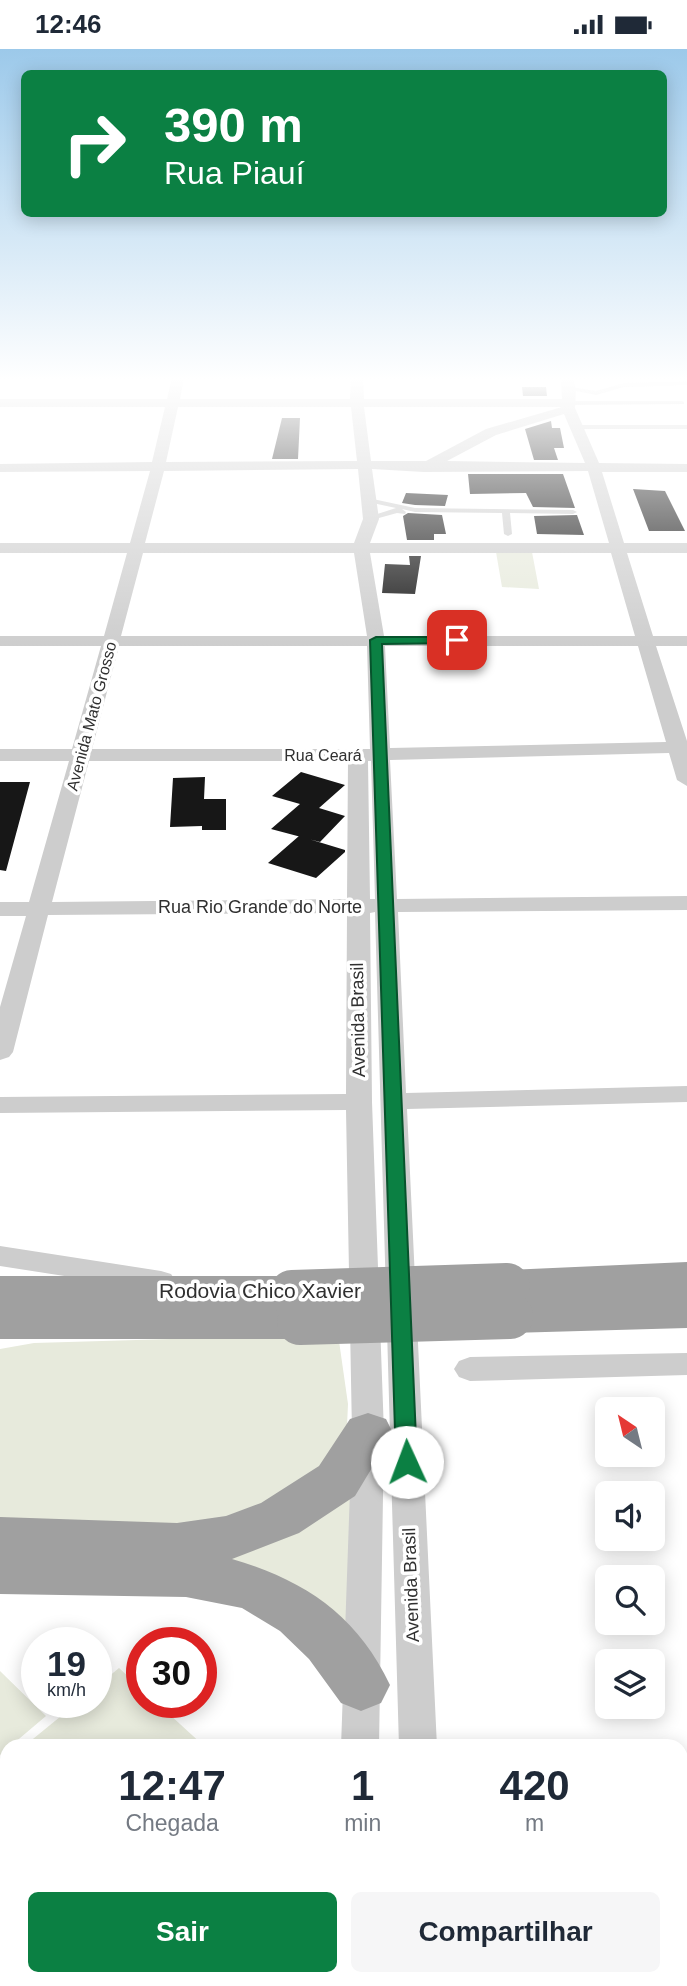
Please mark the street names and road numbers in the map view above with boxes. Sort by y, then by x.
street label: Avenida Mato Grosso [63,640,120,792]
street label: Rua Ceará [284,747,362,764]
street label: Rua Rio Grande do Norte [158,897,362,917]
street label: Avenida Brasil [347,962,369,1078]
street label: Rodovia Chico Xavier [159,1279,361,1302]
street label: Avenida Brasil [399,1527,423,1643]

